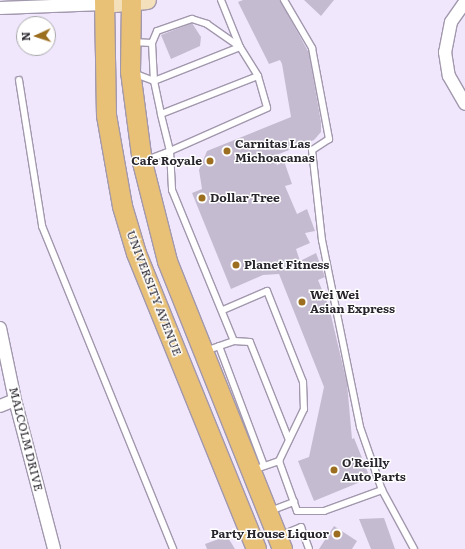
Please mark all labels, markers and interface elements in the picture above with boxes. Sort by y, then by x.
north arrow [16,16,56,56]
text: N [17,32,33,42]
place label: Carnitas Las Michoacanas [235,137,315,165]
marker: Carnitas Las Michoacanas [222,146,232,156]
place label: Cafe Royale [131,154,202,168]
marker: Cafe Royale [205,156,215,166]
place label: Dollar Tree [210,191,280,205]
marker: Dollar Tree [197,193,207,203]
street label: UNIVERSITY AVENUE [123,228,185,358]
place label: Planet Fitness [244,258,329,272]
marker: Planet Fitness [231,260,241,270]
place label: Wei Wei Asian Express [310,288,395,316]
marker: Wei Wei Asian Express [297,297,307,307]
street label: MALCOLM DRIVE [6,385,46,493]
place label: O'Reilly Auto Parts [342,456,406,484]
marker: O'Reilly Auto Parts [329,465,339,475]
place label: Party House Liquor [211,527,329,541]
marker: Party House Liquor [332,529,342,539]

